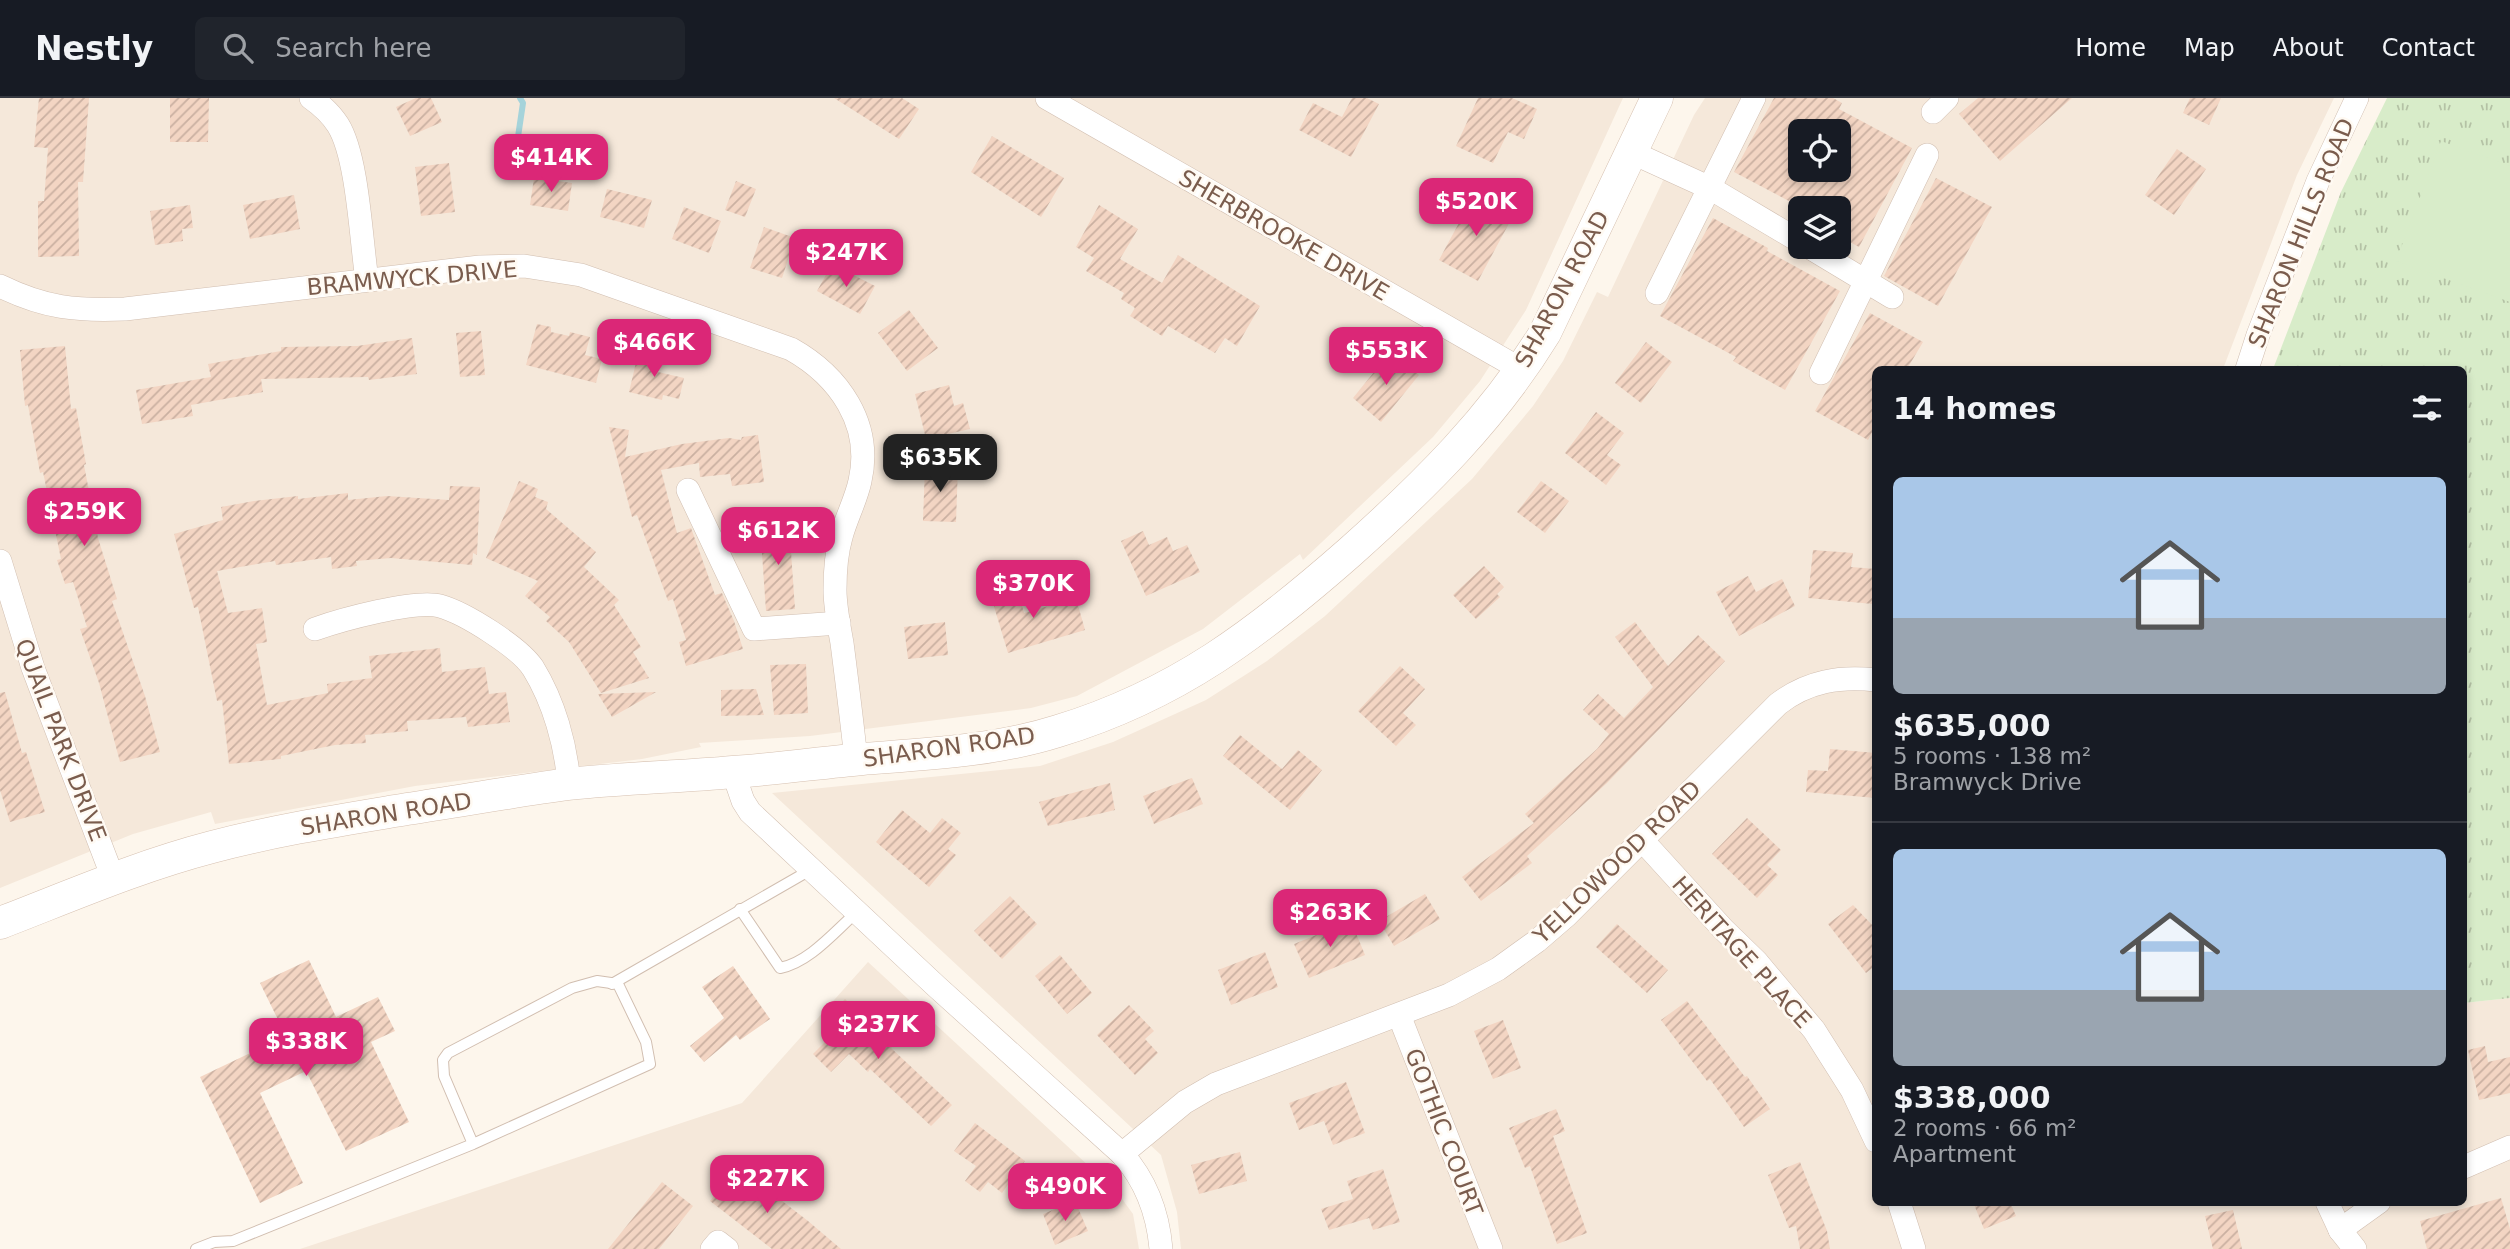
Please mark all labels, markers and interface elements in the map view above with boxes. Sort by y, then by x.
search box [195,17,685,80]
text: Nestly [35,29,153,68]
icon: search [219,29,257,67]
text: Search here [275,33,431,63]
text: Home [2075,34,2146,62]
text: Map [2184,34,2235,62]
text: About [2273,34,2344,62]
text: Contact [2382,34,2475,62]
street label: SHARON HILLS ROAD [2243,115,2359,351]
map controls [1788,119,1851,259]
button: locate [1788,119,1851,182]
pin: $414K [502,134,600,194]
text: $414K [510,144,592,170]
street label: SHERBROOKE DRIVE [1174,164,1394,306]
pin: $520K [1427,178,1525,238]
text: $520K [1435,188,1517,214]
button: layers [1788,196,1851,259]
street label: SHARON ROAD [1510,206,1614,372]
pin: $247K [797,230,895,289]
text: $247K [805,239,887,265]
street label: BRAMWYCK DRIVE [306,256,518,300]
pin: $466K [605,320,703,379]
pin: $553K [1337,328,1435,387]
text: $466K [613,329,695,355]
text: $553K [1345,337,1427,363]
icon: filters [2408,389,2446,427]
text: 14 homes [1893,391,2057,426]
pin: $635K [891,434,989,494]
text: $635K [899,444,981,470]
pin: $259K [35,489,133,548]
text: $259K [43,498,125,524]
pin: $612K [729,508,827,567]
text: $612K [737,517,819,543]
icon: home [2107,522,2233,648]
pin: $370K [984,560,1082,620]
text: $370K [992,570,1074,596]
street label: QUAIL PARK DRIVE [10,635,112,845]
text: $635,000 [1893,708,2051,743]
street label: SHARON ROAD [861,722,1037,772]
text: 5 rooms · 138 m² [1893,743,2091,769]
text: Bramwyck Drive [1893,769,2082,795]
street label: YELLOWOOD ROAD [1527,775,1706,949]
street label: SHARON ROAD [298,788,474,840]
street label: HERITAGE PLACE [1667,871,1817,1033]
pin: $263K [1281,890,1379,949]
icon: home [2107,894,2233,1020]
text: $263K [1289,899,1371,925]
pin: $237K [829,1002,927,1061]
text: $237K [837,1011,919,1037]
pin: $338K [257,1018,355,1078]
text: $338K [265,1028,347,1054]
street label: GOTHIC COURT [1400,1045,1488,1220]
text: $338,000 [1893,1080,2051,1115]
text: 2 rooms · 66 m² [1893,1115,2077,1141]
text: Apartment [1893,1141,2016,1167]
pin: $227K [718,1156,816,1215]
pin: $490K [1016,1164,1114,1223]
text: $227K [726,1165,808,1191]
text: $490K [1024,1173,1106,1199]

